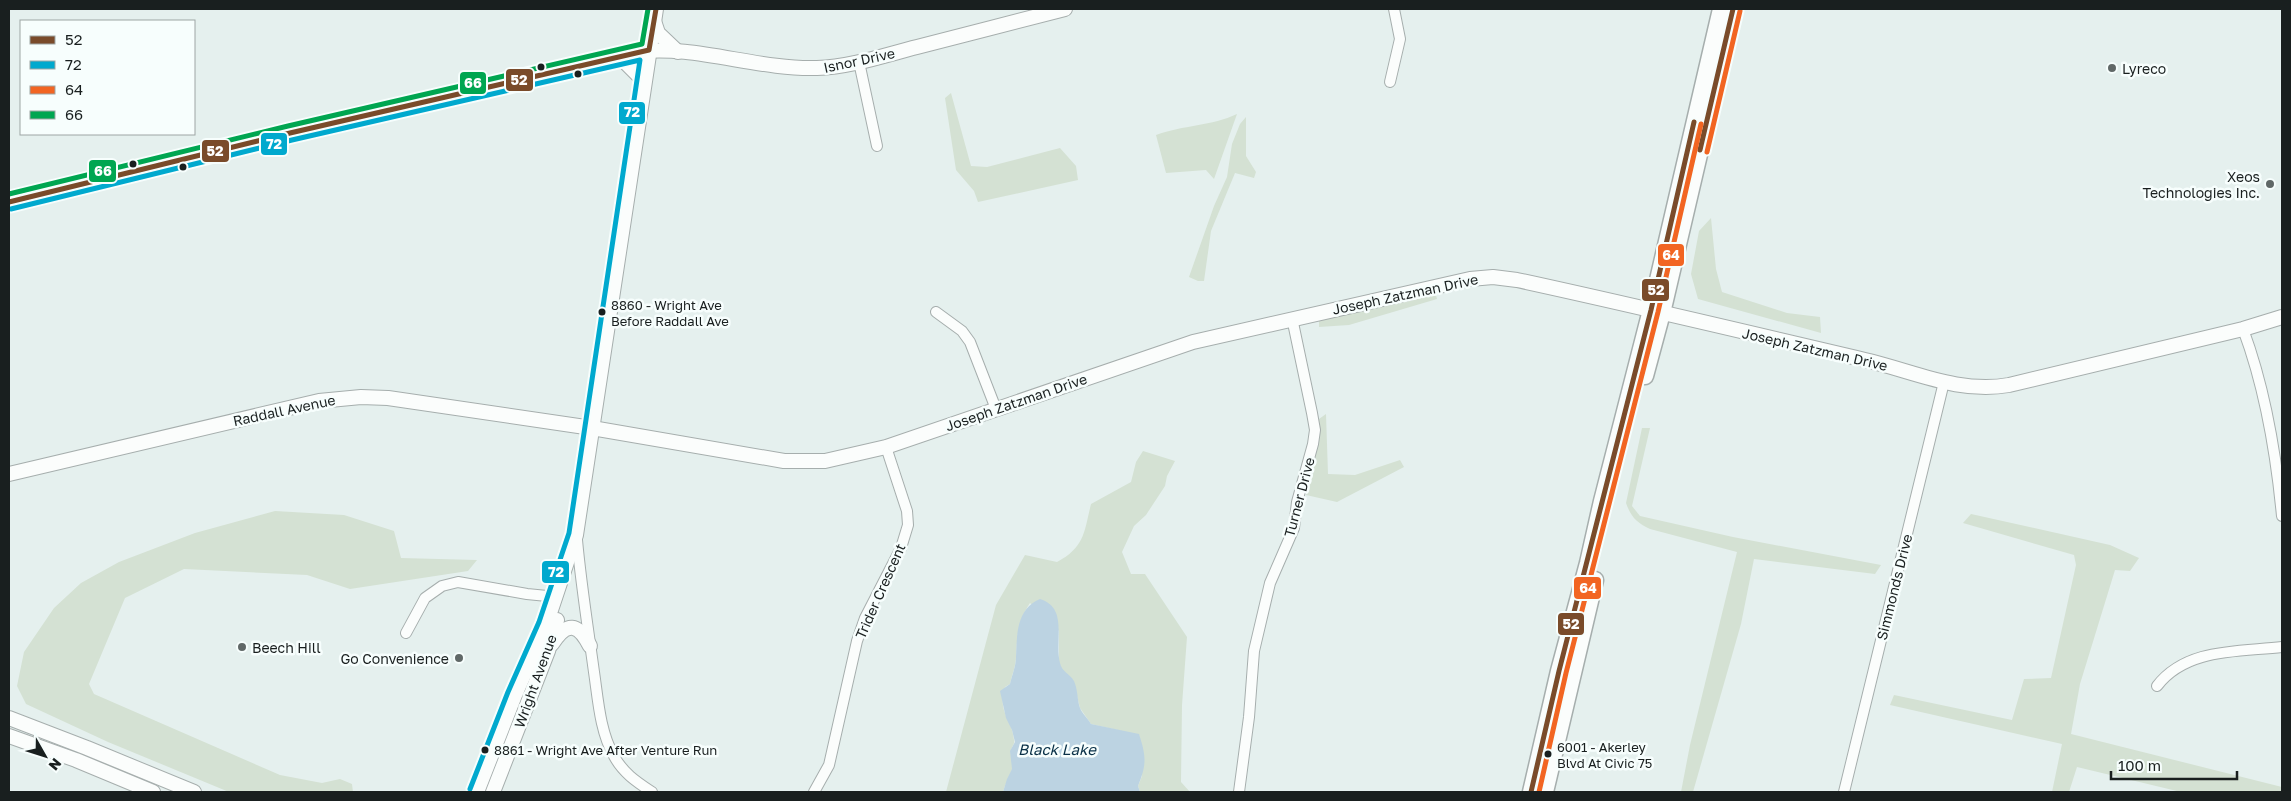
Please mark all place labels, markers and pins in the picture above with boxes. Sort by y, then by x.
place label: Lyreco [2122,60,2166,77]
unlabelled marker [536,62,546,72]
marker: Lyreco [2106,62,2118,74]
unlabelled marker [573,69,583,79]
unlabelled marker [128,159,138,169]
unlabelled marker [178,162,188,172]
place label: Xeos Technologies Inc. [2143,168,2260,201]
marker: Xeos Technologies Inc. [2264,178,2276,190]
place label: 8860 - Wright Ave Before Raddall Ave [611,297,729,329]
marker: 8860 - Wright Ave Before Raddall Ave [597,307,607,317]
place label: Beech Hill [252,639,321,656]
marker: Beech Hill [236,641,248,653]
place label: Go Convenience [340,650,449,667]
marker: Go Convenience [453,652,465,664]
place label: 6001 - Akerley Blvd At Civic 75 [1557,739,1652,771]
place label: 8861 - Wright Ave After Venture Run [494,742,717,758]
marker: 8861 - Wright Ave After Venture Run [480,745,490,755]
marker: 6001 - Akerley Blvd At Civic 75 [1543,749,1553,759]

